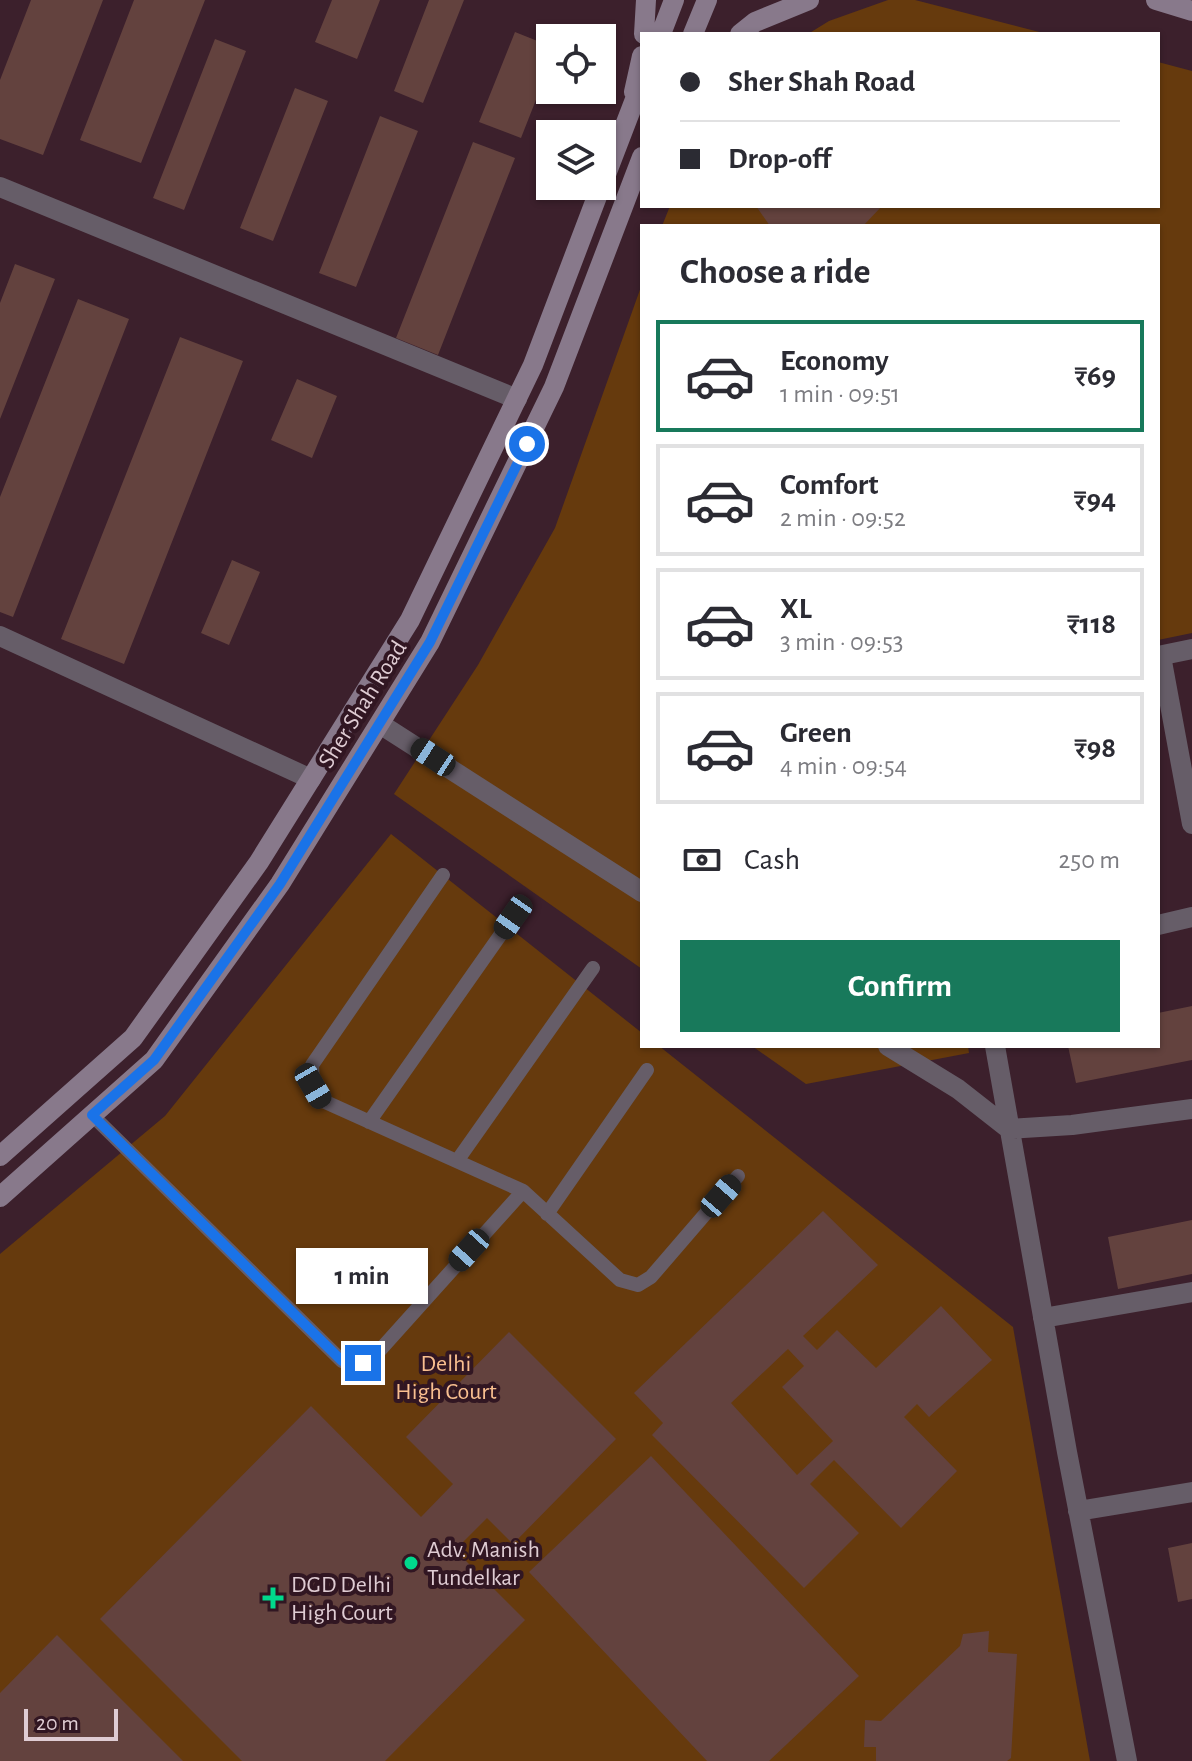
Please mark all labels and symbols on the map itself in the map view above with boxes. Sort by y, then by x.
route start [509,426,545,462]
street label: Sher Shah Road [314,637,411,772]
car [406,734,460,780]
car [489,890,537,944]
car [291,1059,335,1113]
car [696,1170,746,1222]
car [444,1224,494,1276]
callout: 1 min [297,1247,429,1303]
route end [345,1345,381,1381]
park label: Delhi High Court [395,1352,497,1404]
place label: Adv. Manish Tundelkar [427,1538,540,1590]
marker: Adv. Manish Tundelkar [402,1554,420,1572]
place label: DGD Delhi High Court [291,1573,393,1625]
marker: DGD Delhi High Court [262,1587,284,1609]
scale bar [24,1705,118,1741]

